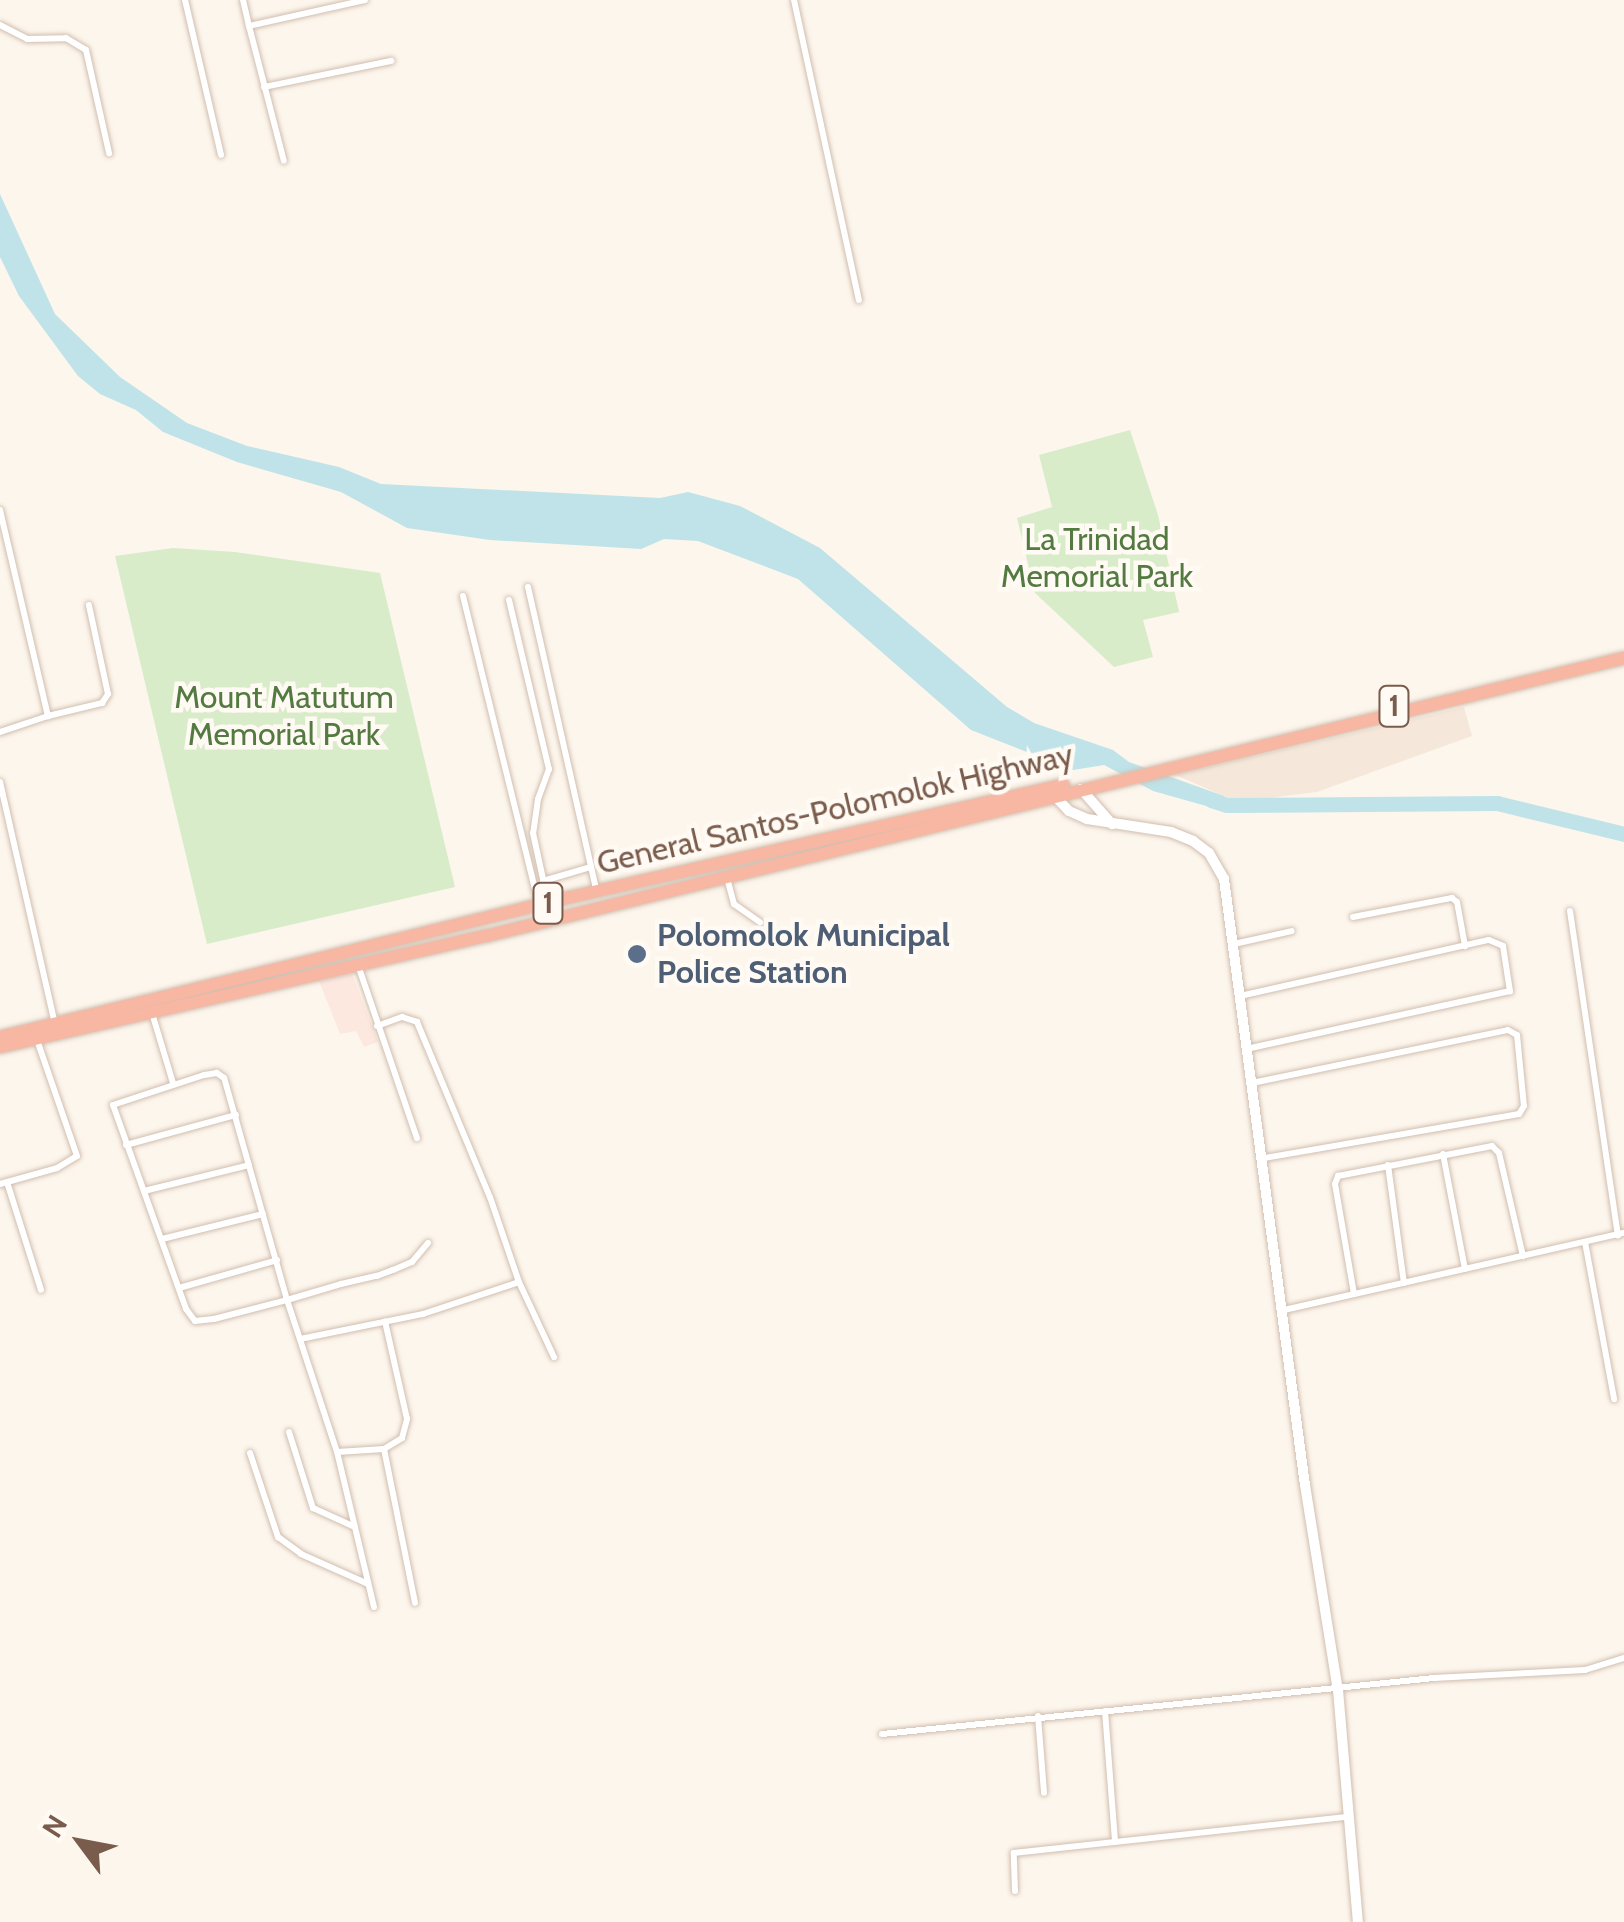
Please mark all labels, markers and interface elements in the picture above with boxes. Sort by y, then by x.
park label: La Trinidad Memorial Park [1001,521,1193,596]
park label: Mount Matutum Memorial Park [174,679,394,754]
road number: 1 [1376,681,1412,731]
street label: General Santos-Polomolok Highway [593,735,1077,883]
road number: 1 [530,878,566,928]
place label: Polomolok Municipal Police Station [657,917,950,992]
marker: Polomolok Municipal Police Station [626,943,648,965]
north arrow [30,1792,130,1892]
text: N [35,1809,74,1844]

